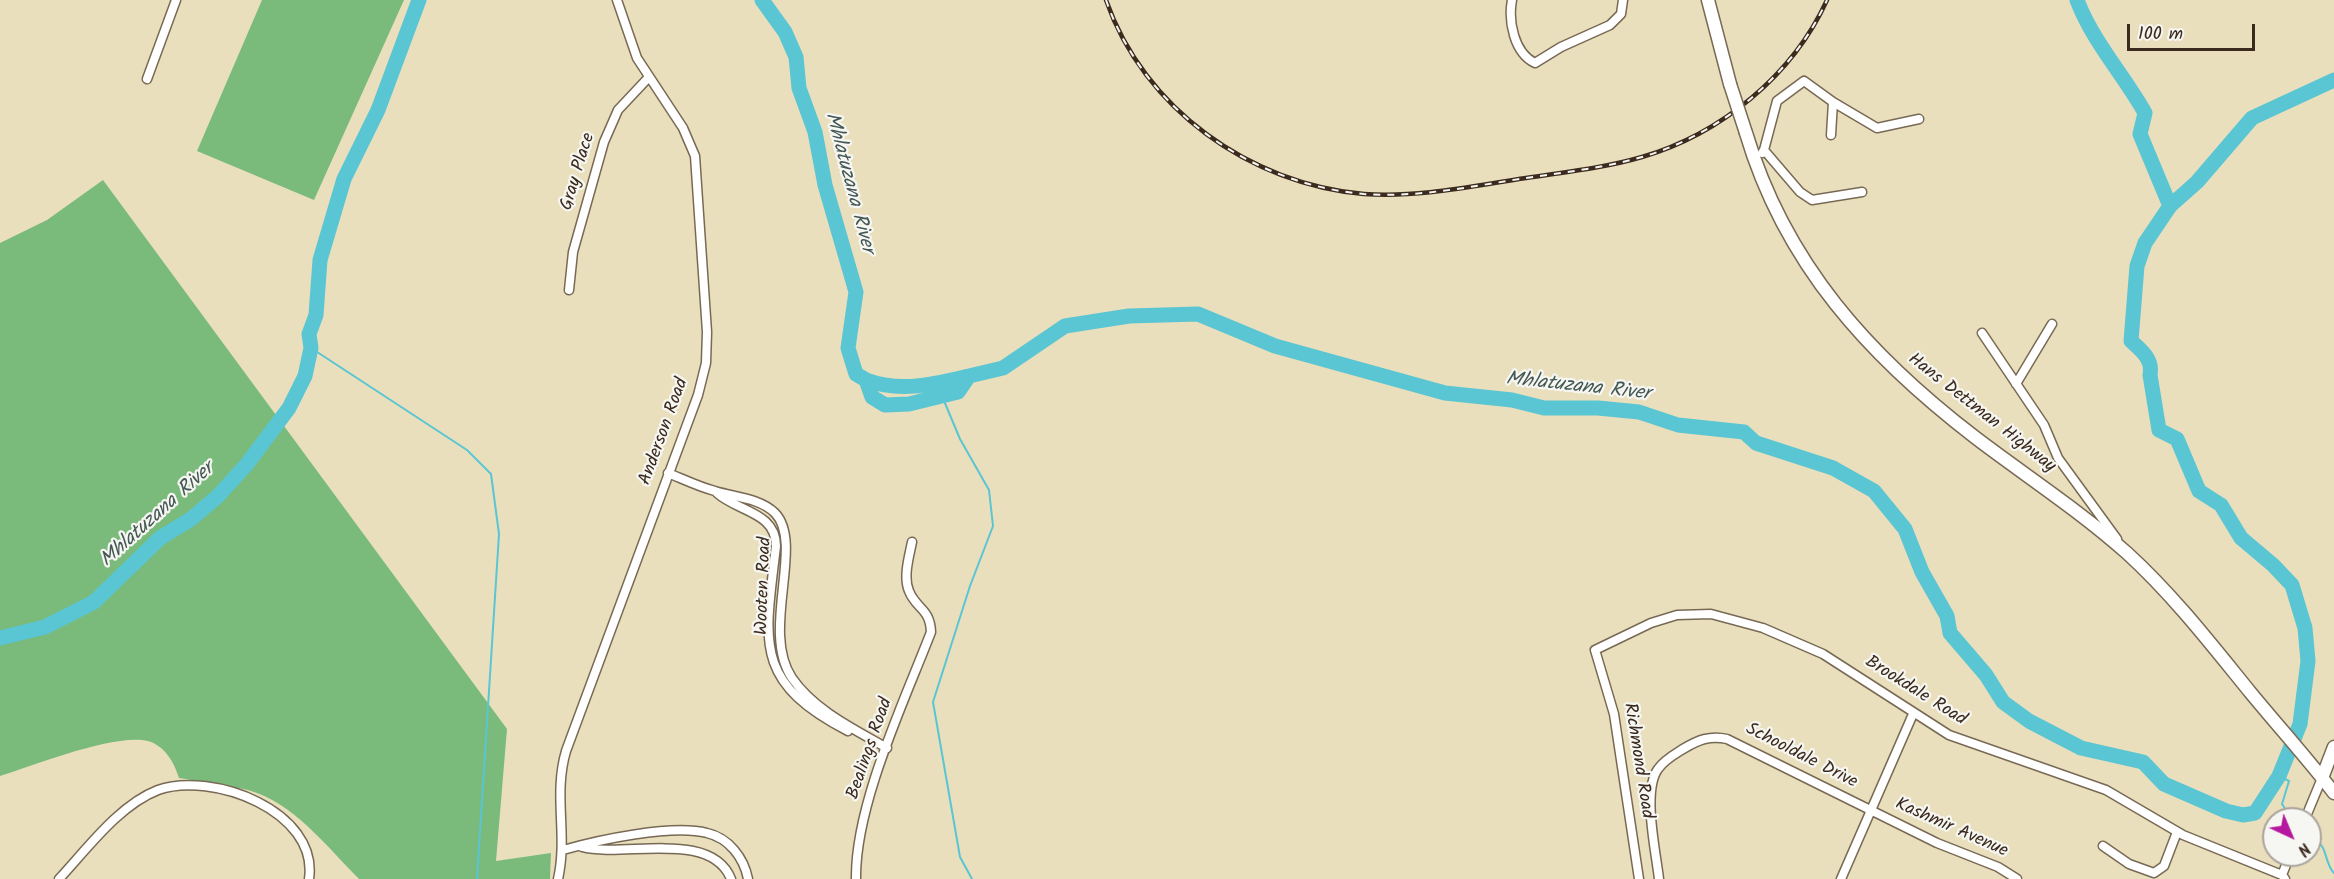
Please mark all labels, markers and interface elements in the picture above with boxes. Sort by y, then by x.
scale bar [2130,12,2258,50]
text: 100 m [2138,20,2183,49]
water label: Mhlatuzana River [818,110,878,256]
street label: Gray Place [557,131,601,213]
street label: Hans Dettman Highway [1903,350,2059,478]
water label: Mhlatuzana River [1505,368,1651,408]
street label: Anderson Road [636,376,694,488]
water label: Mhlatuzana River [96,459,220,573]
street label: Wooten Road [752,536,778,636]
street label: Brookdale Road [1860,652,1970,732]
street label: Bealings Road [844,695,898,803]
street label: Richmond Road [1617,702,1657,820]
street label: Schooldale Drive [1741,720,1861,794]
street label: Kashmir Avenue [1891,794,2011,864]
north arrow [2262,807,2322,867]
text: N [2291,836,2316,861]

